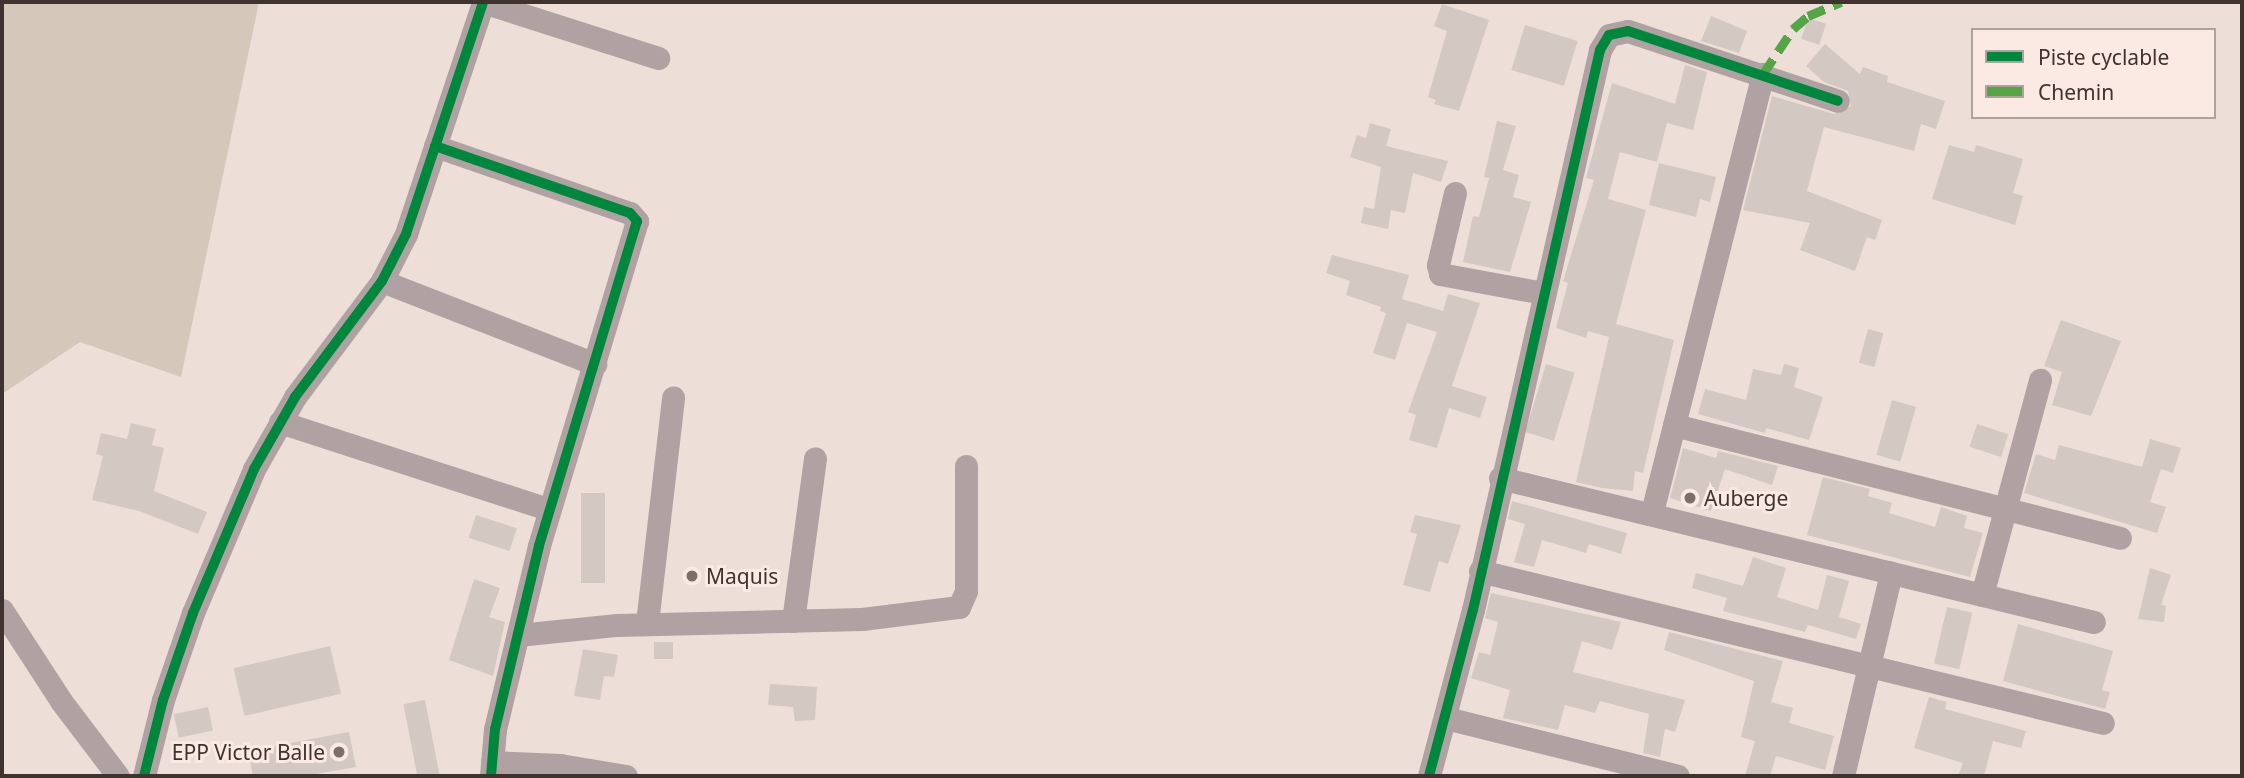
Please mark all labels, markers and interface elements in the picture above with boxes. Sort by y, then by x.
legend [1971,28,2216,119]
text: Piste cyclable [2038,43,2169,71]
text: Chemin [2038,78,2114,106]
place label: Auberge [1704,485,1788,511]
marker: Auberge [1682,490,1698,506]
place label: Maquis [706,563,778,589]
marker: Maquis [684,568,700,584]
place label: EPP Victor Balle [172,739,325,765]
marker: EPP Victor Balle [331,744,347,760]

